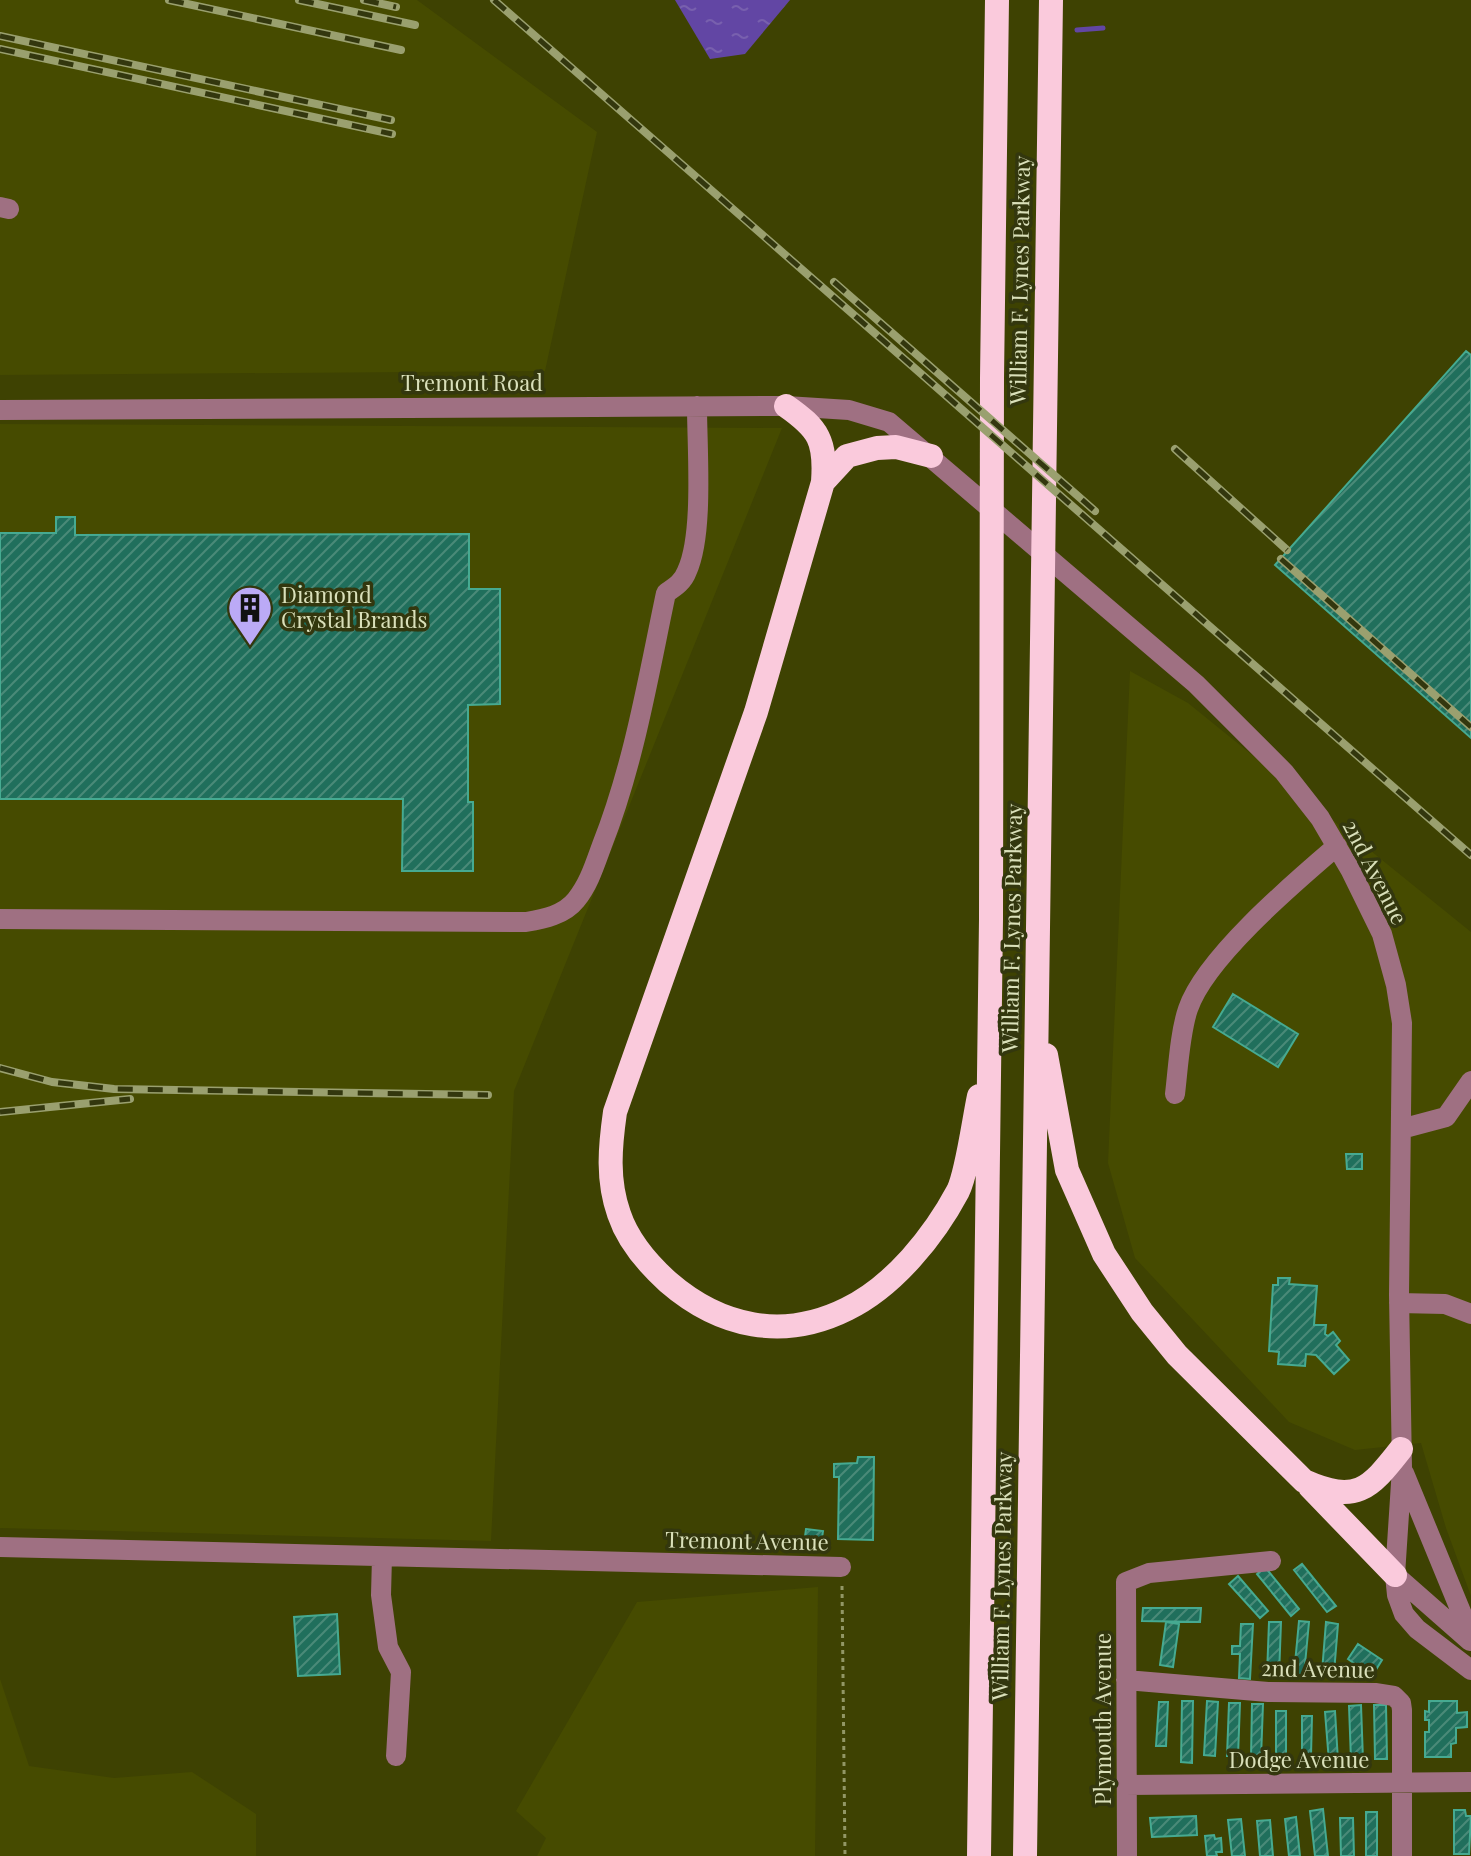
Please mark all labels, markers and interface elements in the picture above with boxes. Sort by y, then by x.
street label: William F. Lynes Parkway [1002,155,1036,406]
street label: Tremont Road [401,367,543,397]
place label: Diamond Crystal Brands [281,579,427,634]
building icon: Diamond Crystal Brands [226,584,274,647]
street label: William F. Lynes Parkway [994,803,1028,1054]
street label: 2nd Avenue [1337,814,1415,929]
street label: William F. Lynes Parkway [984,1451,1018,1702]
street label: Tremont Avenue [665,1524,829,1556]
street label: Plymouth Avenue [1087,1633,1117,1805]
street label: 2nd Avenue [1261,1652,1375,1684]
street label: Dodge Avenue [1229,1744,1369,1774]

